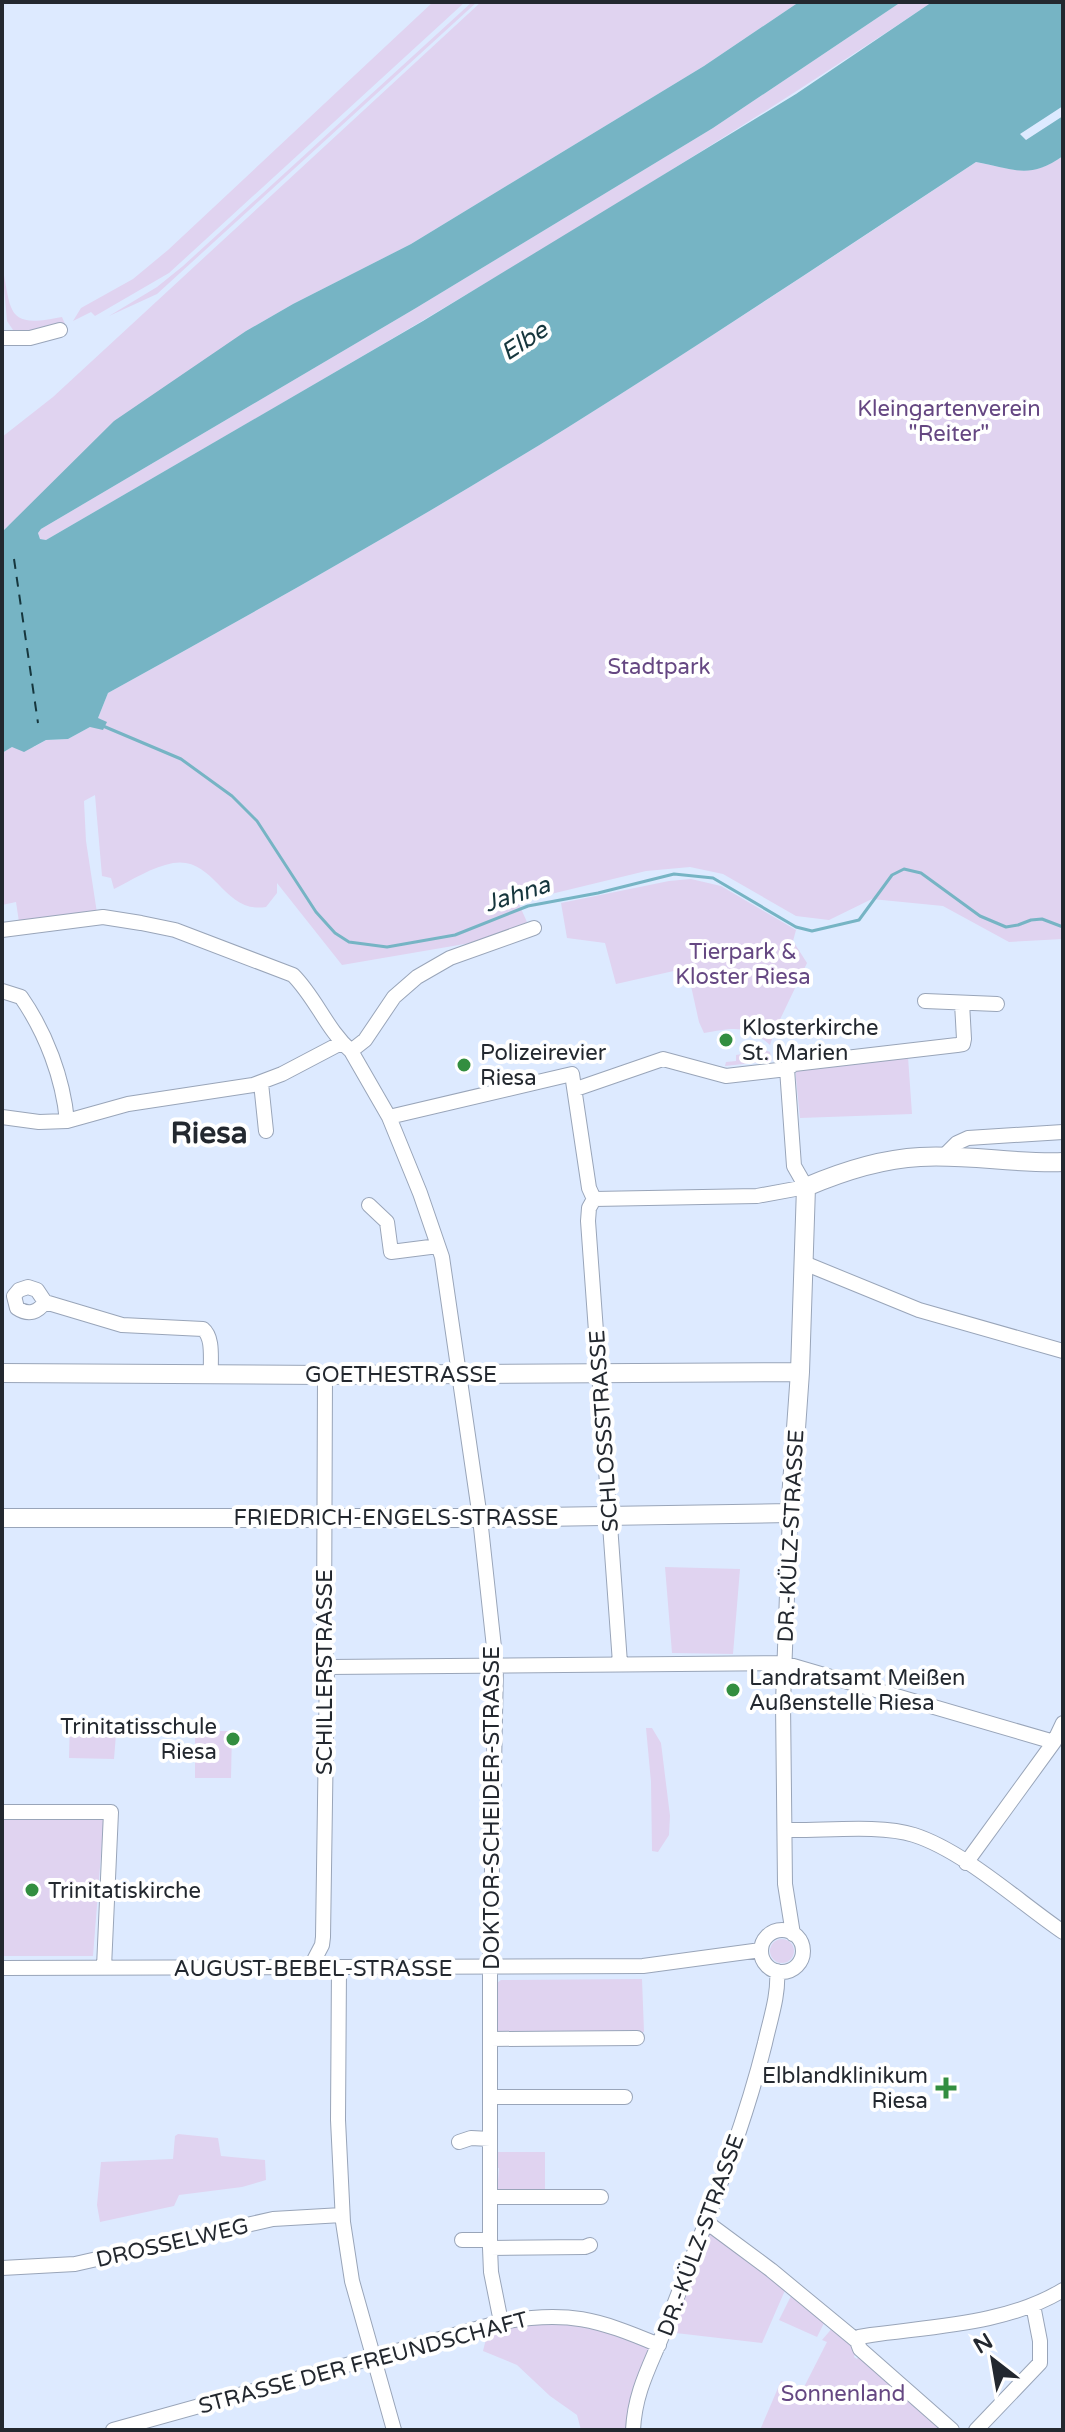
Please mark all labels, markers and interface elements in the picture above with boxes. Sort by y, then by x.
water label: Elbe [495,315,554,367]
park label: Kleingartenverein "Reiter" [857,396,1041,447]
park label: Stadtpark [608,654,710,680]
water label: Jahna [481,870,554,919]
park label: Tierpark & Kloster Riesa [675,939,811,990]
place label: Klosterkirche St. Marien [742,1015,878,1066]
marker: Klosterkirche St. Marien [717,1031,735,1049]
place label: Polizeirevier Riesa [480,1040,607,1091]
marker: Polizeirevier Riesa [455,1056,473,1074]
district label: Riesa [170,1115,248,1152]
street label: SCHLOSSSTRASSE [584,1329,624,1533]
street label: GOETHESTRASSE [305,1362,497,1388]
street label: DR.-KÜLZ-STRASSE [772,1429,810,1643]
street label: FRIEDRICH-ENGELS-STRASSE [233,1505,559,1531]
street label: SCHILLERSTRASSE [312,1569,338,1775]
street label: DOKTOR-SCHEIDER-STRASSE [479,1646,505,1970]
place label: Landratsamt Meißen Außenstelle Riesa [749,1665,965,1716]
marker: Landratsamt Meißen Außenstelle Riesa [724,1681,742,1699]
place label: Trinitatisschule Riesa [60,1714,217,1765]
marker: Trinitatisschule Riesa [224,1730,242,1748]
place label: Trinitatiskirche [48,1878,201,1904]
marker: Trinitatiskirche [23,1881,41,1899]
street label: AUGUST-BEBEL-STRASSE [174,1956,452,1982]
place label: Elblandklinikum Riesa [762,2063,928,2114]
marker: Elblandklinikum Riesa [935,2077,957,2099]
street label: DR.-KÜLZ-STRASSE [652,2131,750,2340]
street label: DROSSELWEG [93,2213,251,2273]
street label: STRASSE DER FREUNDSCHAFT [196,2306,531,2419]
north arrow [953,2320,1033,2400]
text: N [969,2328,997,2359]
park label: Sonnenland [781,2381,905,2407]

